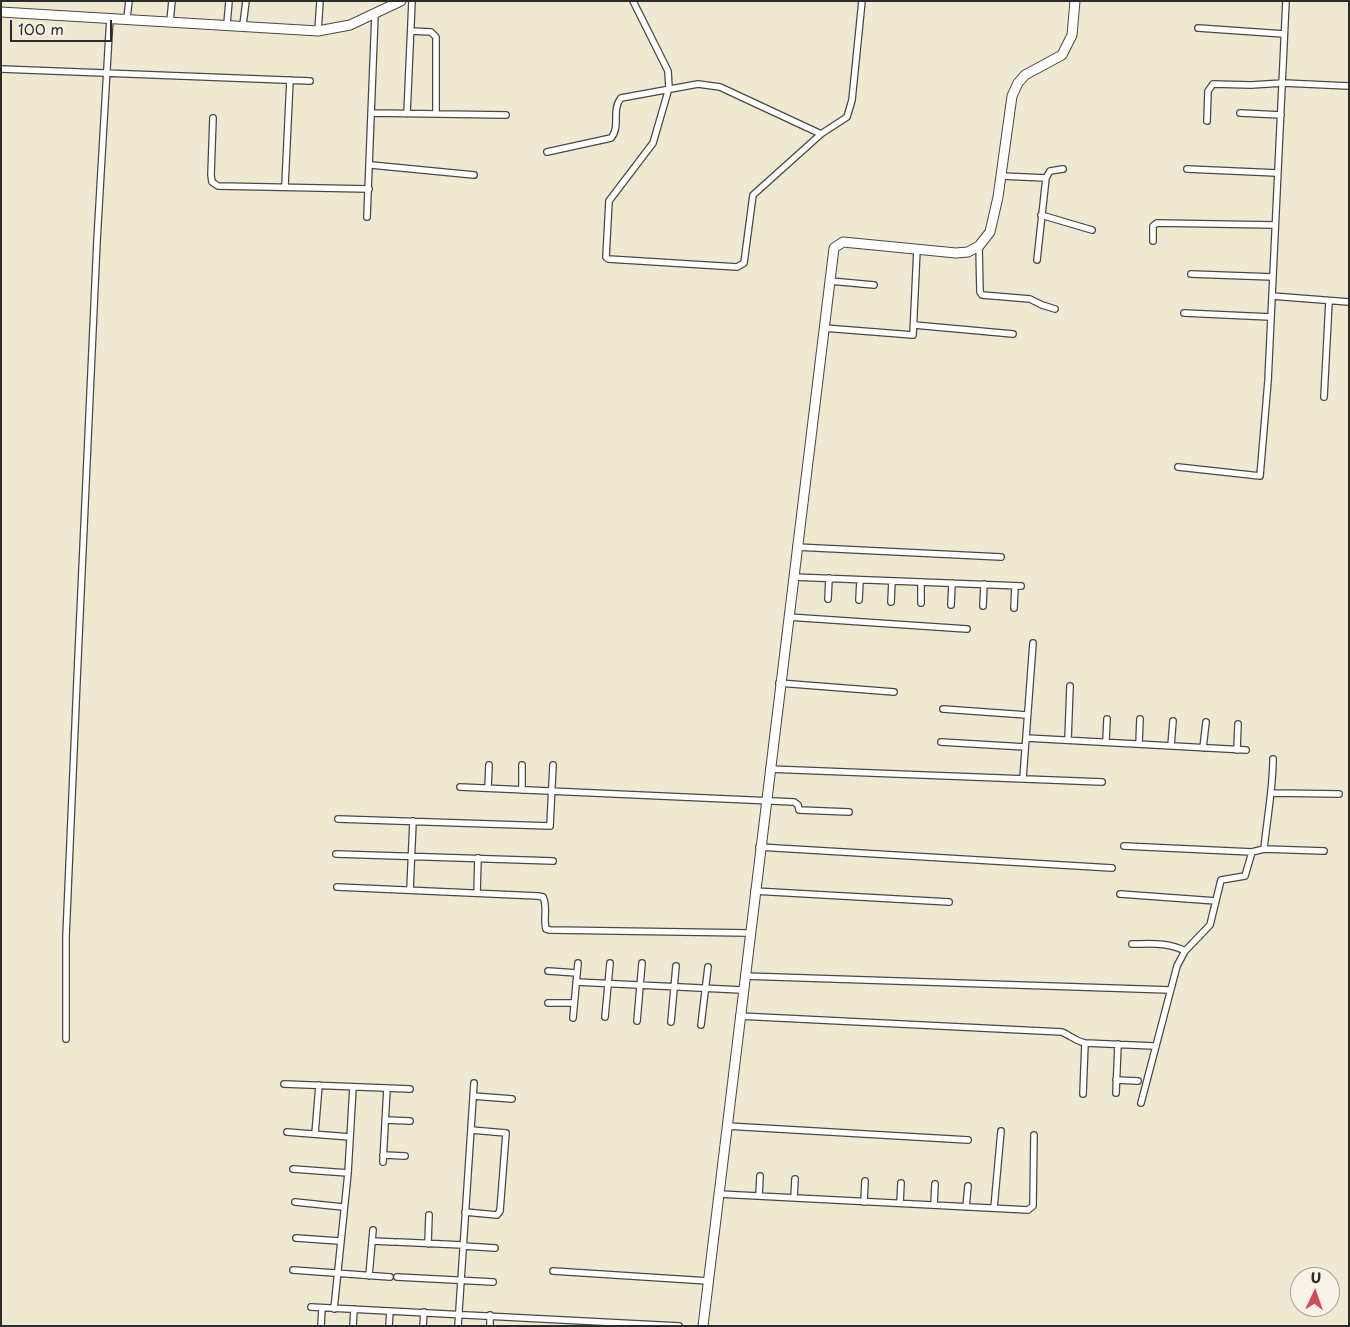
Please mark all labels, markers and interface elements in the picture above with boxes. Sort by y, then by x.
scale bar [12,10,115,42]
text: 100 m [18,17,64,40]
north arrow [1290,1267,1340,1317]
text: U [1310,1267,1322,1288]

